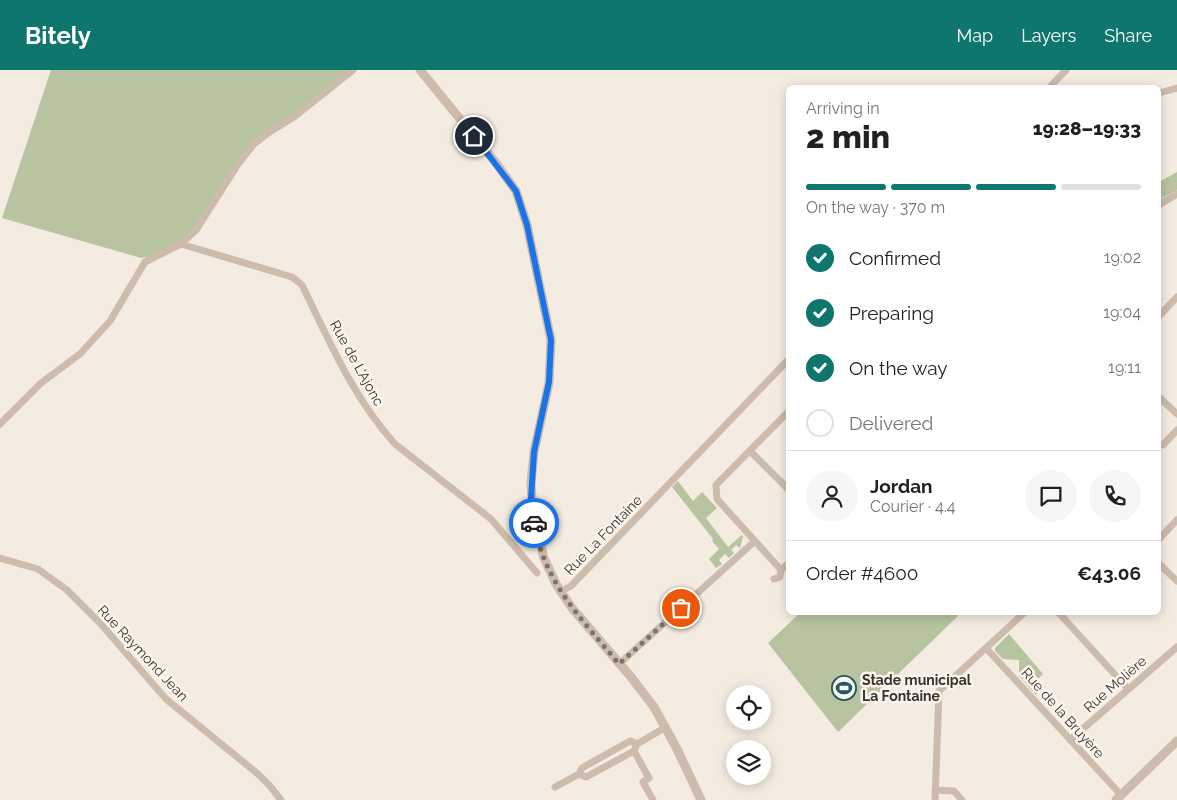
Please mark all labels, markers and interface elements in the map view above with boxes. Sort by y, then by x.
text: Bitely [25,21,91,50]
text: Map [957,25,993,46]
text: Layers [1021,25,1076,46]
text: Share [1104,25,1152,46]
text: Arriving in [806,99,880,118]
pin [453,115,495,157]
text: 19:28–19:33 [1033,117,1141,139]
text: 2 min [806,118,890,155]
icon: home [460,122,488,150]
text: On the way · 370 m [806,198,945,217]
icon: check [806,244,834,272]
text: Confirmed [849,247,941,269]
text: 19:02 [1104,248,1141,267]
icon: check [806,299,834,327]
text: Preparing [849,302,934,324]
text: 19:04 [1103,303,1141,322]
street label: Rue de L'Ajonc [327,318,387,409]
icon: check [806,354,834,382]
text: On the way [849,357,948,379]
text: 19:11 [1108,358,1141,377]
text: Delivered [849,412,933,434]
button: person [806,470,858,522]
button: chat [1025,470,1077,522]
button: phone [1089,470,1141,522]
text: Jordan [870,475,933,497]
street label: Rue La Fontaine [561,492,645,578]
text: Courier · 4.4 [870,497,955,516]
courier [509,498,559,548]
icon: car [520,509,548,537]
text: Order #4600 [806,562,918,584]
text: €43.06 [1077,562,1141,584]
pin [660,587,702,629]
icon: bag [667,594,695,622]
street label: Rue Raymond Jean [95,602,191,704]
street label: Rue Molière [1080,652,1150,716]
street label: Rue de la Bruyère [1018,665,1108,761]
place label: Stade municipal La Fontaine [862,672,972,704]
sports icon: Stade municipal La Fontaine [831,675,857,701]
map controls [726,685,771,785]
button: locate [726,685,771,730]
button: layers [726,740,771,785]

